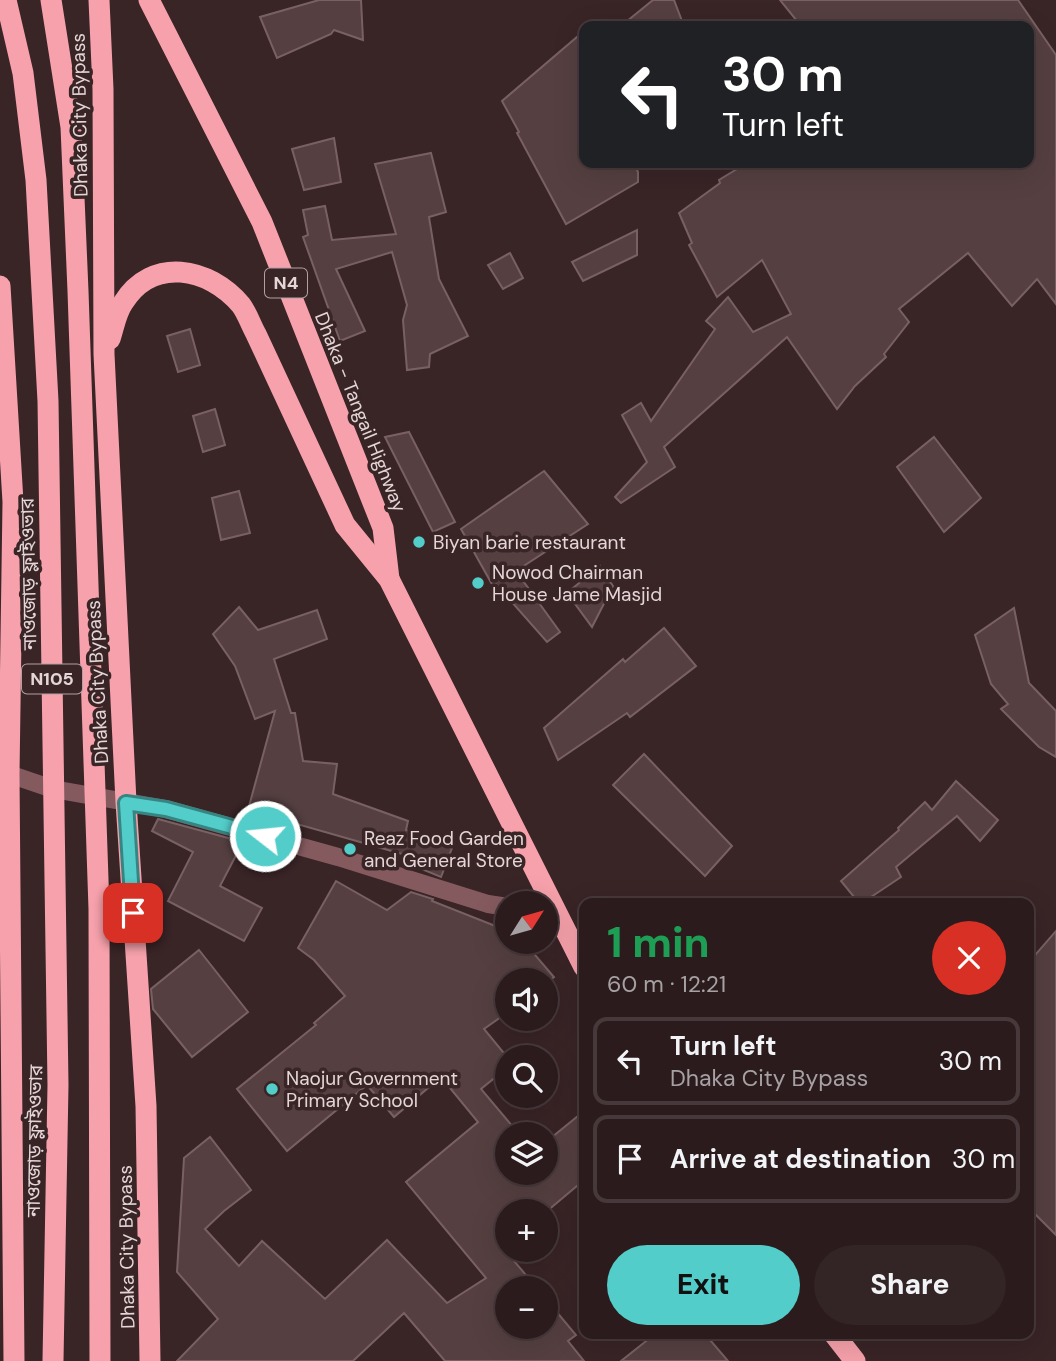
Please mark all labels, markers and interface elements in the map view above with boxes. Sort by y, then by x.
street label: Dhaka City Bypass [66,33,93,197]
text: 30 m [722,42,844,106]
icon: left [607,49,698,140]
text: Turn left [722,104,844,146]
road number: N4 [265,268,307,298]
street label: Dhaka - Tangail Highway [309,308,412,516]
street label: নাওজোড় ফ্লাইওভার [15,497,42,651]
place label: Biyan barie restaurant [433,530,626,555]
marker: Biyan barie restaurant [411,534,427,550]
place label: Nowod Chairman House Jame Masjid [492,560,662,607]
marker: Nowod Chairman House Jame Masjid [470,575,486,591]
street label: Dhaka City Bypass [81,600,114,764]
road number: N105 [22,664,82,694]
position arrow [228,799,302,873]
place label: Reaz Food Garden and General Store [364,826,524,873]
marker: Reaz Food Garden and General Store [342,841,358,857]
pin [103,883,163,943]
north arrow [495,891,558,954]
map controls [495,891,558,1339]
icon: arrive [114,894,152,932]
text: 1 min [607,915,710,970]
button: close [932,921,1006,995]
button: sound [495,968,558,1031]
text: 60 m · 12:21 [607,969,726,999]
text: Turn left [670,1029,777,1063]
icon: left [611,1042,649,1080]
text: 30 m [939,1044,1002,1078]
button: search [495,1045,558,1108]
text: Dhaka City Bypass [670,1063,868,1093]
street label: নাওজোড় ফ্লাইওভার [21,1064,48,1218]
place label: Naojur Government Primary School [286,1066,458,1113]
marker: Naojur Government Primary School [264,1081,280,1097]
button: layers [495,1122,558,1185]
icon: arrive [611,1140,649,1178]
text: Arrive at destination [670,1142,931,1176]
text: 30 m [952,1142,1015,1176]
street label: Dhaka City Bypass [113,1165,140,1329]
button: + [495,1199,558,1262]
button: Exit [607,1245,800,1325]
button: Share [814,1245,1006,1325]
button: − [495,1276,558,1339]

